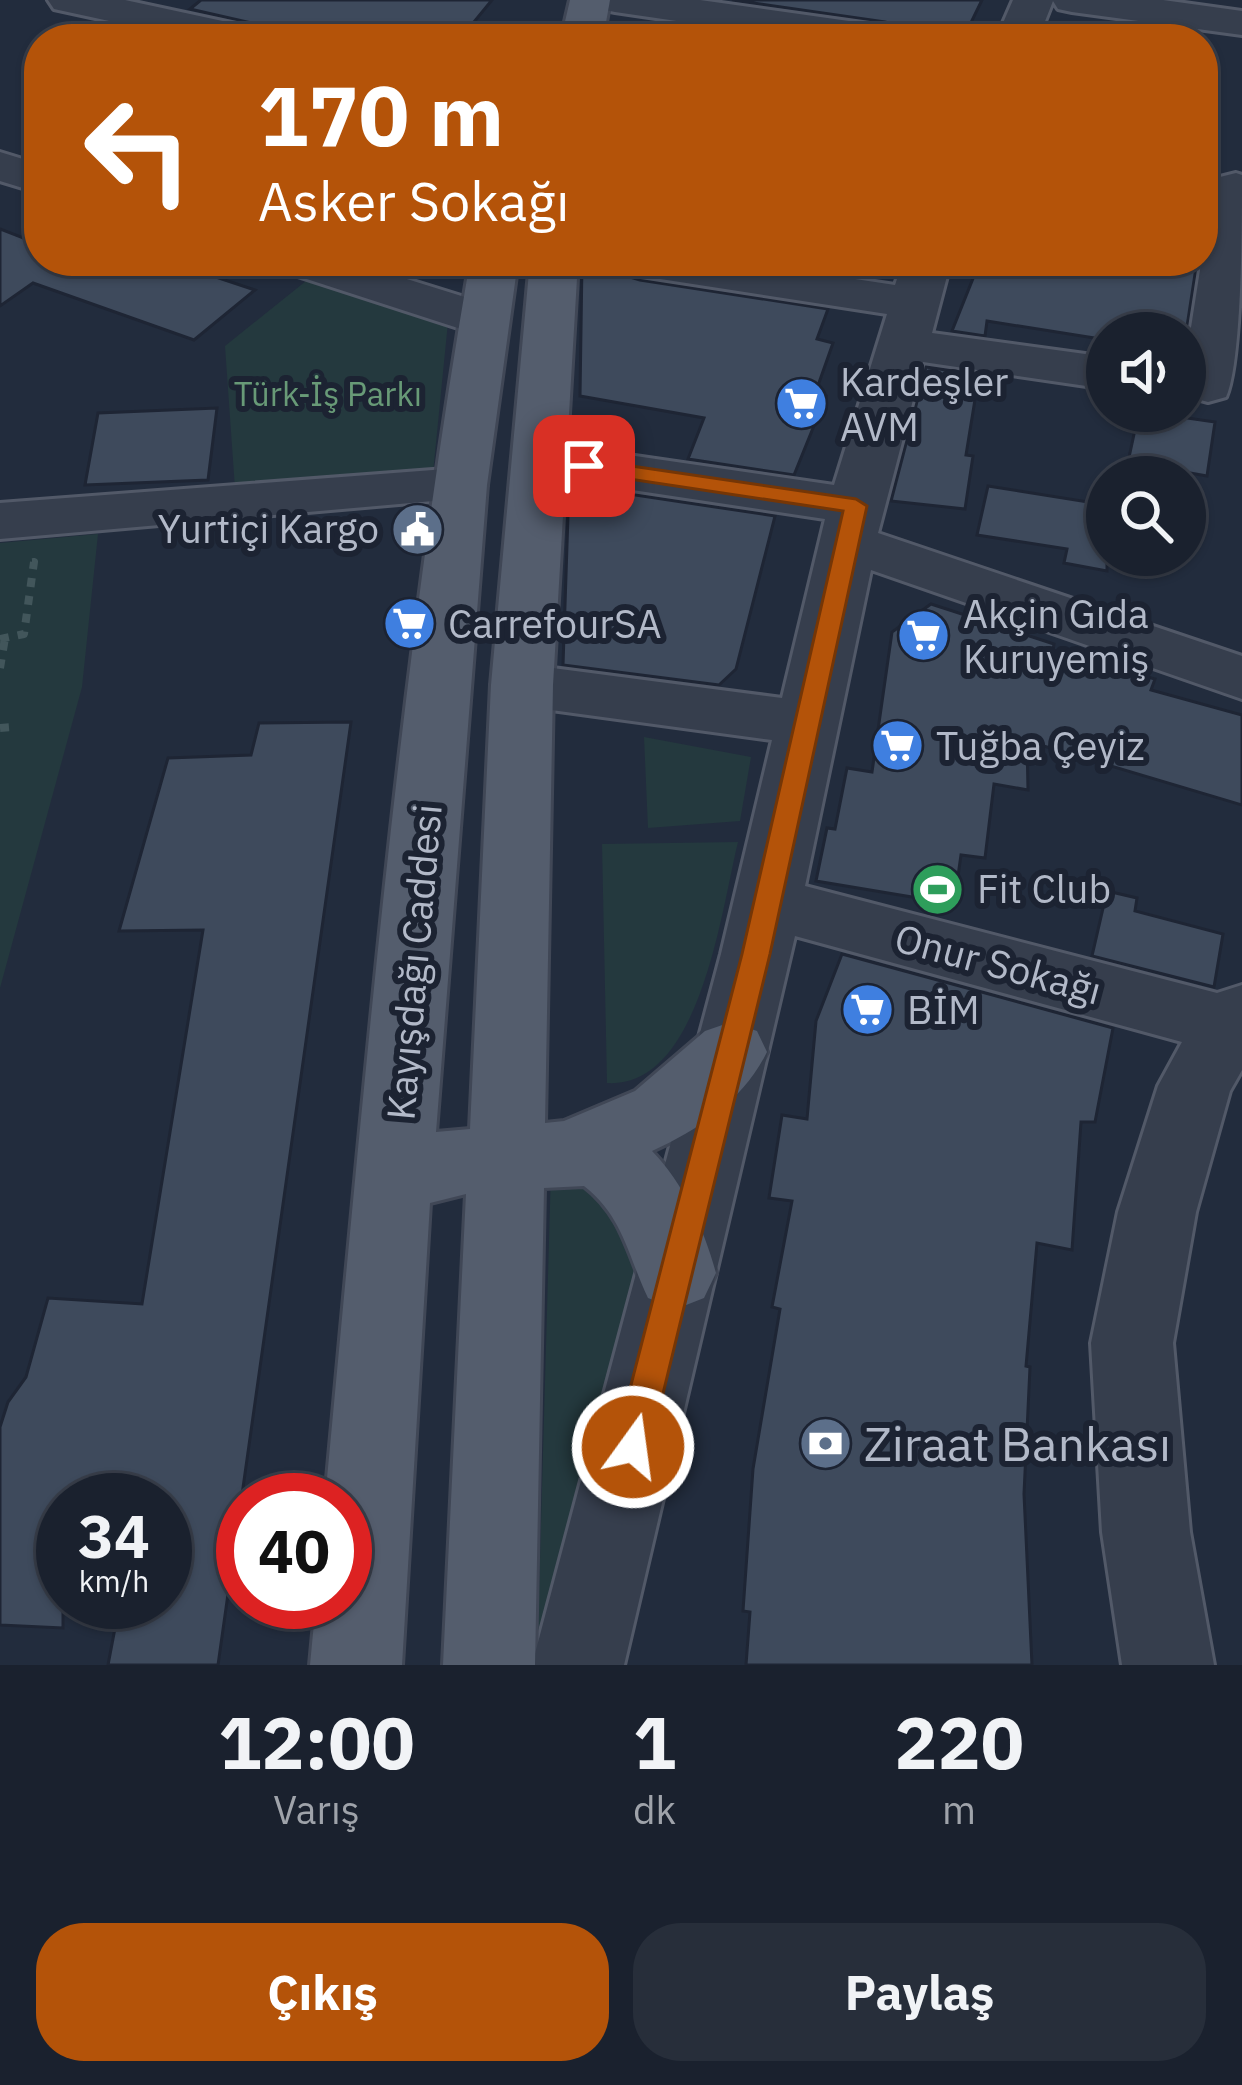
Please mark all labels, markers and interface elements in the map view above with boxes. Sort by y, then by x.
text: 170 m [258,60,504,169]
icon: left [60,72,216,228]
text: Asker Sokağı [258,166,569,236]
map controls [1086,312,1206,576]
button: sound [1086,312,1206,432]
place label: Kardeşler AVM [840,356,1008,452]
park label: Türk-İş Parkı [234,372,422,415]
supermarket icon: Kardeşler AVM [773,376,829,432]
pin [533,415,635,517]
icon: arrive [551,433,617,499]
button: search [1086,456,1206,576]
public building icon: Yurtiçi Kargo [390,501,446,557]
place label: Yurtiçi Kargo [158,503,379,554]
place label: Akçin Gıda Kuruyemiş [963,588,1149,684]
supermarket icon: CarrefourSA [381,596,437,652]
place label: CarrefourSA [448,598,662,649]
supermarket icon: Akçin Gıda Kuruyemiş [896,608,952,664]
supermarket icon: Tuğba Çeyiz [869,718,925,774]
place label: Tuğba Çeyiz [936,720,1145,771]
street label: Kayışdağı Caddesi [374,802,453,1122]
sports icon: Fit Club [910,861,966,917]
place label: Fit Club [977,863,1111,914]
street label: Onur Sokağı [889,912,1107,1016]
supermarket icon: BİM [840,982,896,1038]
place label: BİM [907,984,980,1035]
position arrow [570,1384,696,1510]
place label: Ziraat Bankası [864,1412,1171,1474]
bank icon: Ziraat Bankası [797,1416,853,1472]
speed limit sign: 40 [216,1473,372,1629]
text: 34 [78,1496,150,1575]
text: km/h [79,1561,149,1600]
text: 12:00 [218,1695,415,1789]
text: 1 [633,1695,676,1789]
text: 220 [894,1695,1024,1789]
text: Varış [273,1784,360,1835]
text: dk [633,1784,676,1835]
text: m [942,1784,976,1835]
button: Çıkış [36,1923,609,2061]
button: Paylaş [633,1923,1206,2061]

